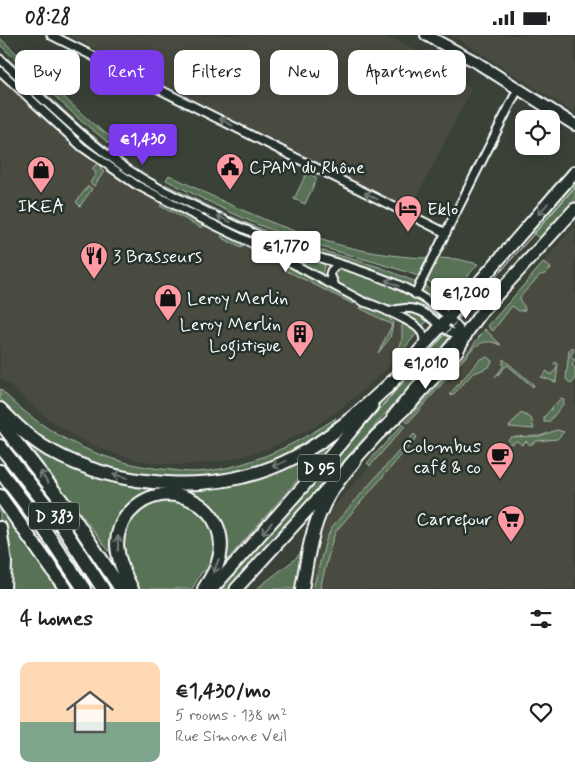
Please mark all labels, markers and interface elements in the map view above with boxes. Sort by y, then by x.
text: 08:28 [25,5,71,30]
chip: Buy [15,50,80,95]
chip: Rent [90,50,164,95]
chip: Filters [174,50,260,95]
chip: New [270,50,338,95]
chip: Apartment [348,50,466,95]
map controls [515,110,560,155]
button: locate [515,110,560,155]
one-way arrow [219,117,234,126]
pin: €1,430 [102,123,184,166]
text: €1,430 [120,129,166,150]
public building icon: CPAM du Rhône [215,152,245,191]
shop icon: IKEA [26,155,56,194]
place label: CPAM du Rhône [249,156,365,180]
one-way arrow [364,191,379,200]
hotel icon: Eklo [393,194,423,233]
place label: IKEA [18,195,64,219]
place label: Eklo [427,198,458,222]
one-way arrow [537,203,549,216]
one-way arrow [217,214,232,224]
pin: €1,770 [245,231,327,273]
text: €1,770 [262,236,310,257]
restaurant icon: 3 Brasseurs [79,241,109,280]
place label: 3 Brasseurs [113,245,202,269]
pin: €1,200 [425,277,507,320]
one-way arrow [385,278,400,287]
shop icon: Leroy Merlin [153,283,183,322]
text: €1,200 [442,283,490,304]
place label: Leroy Merlin [187,287,288,311]
place label: Leroy Merlin Logistique [180,313,281,360]
building icon: Leroy Merlin Logistique [285,319,315,358]
pin: €1,010 [385,347,467,390]
text: €1,010 [403,353,449,374]
place label: Colombus café & co [402,435,481,480]
cafe icon: Colombus café & co [485,441,515,480]
road number: D 95 [298,454,340,481]
one-way arrow [272,460,287,469]
one-way arrow [39,471,50,484]
one-way arrow [113,471,129,480]
road number: D 383 [29,503,79,529]
supermarket icon: Carrefour [496,504,526,543]
place label: Carrefour [417,508,492,534]
one-way arrow [261,521,273,534]
one-way arrow [113,535,123,552]
one-way arrow [210,558,220,573]
text: 4 homes [20,605,93,633]
icon: filters [527,605,555,633]
text: €1,430/mo [175,677,271,705]
icon: home [60,682,120,742]
icon: heart [527,698,555,726]
text: 5 rooms · 138 m² [175,705,287,726]
text: Rue Simone Veil [175,726,287,747]

